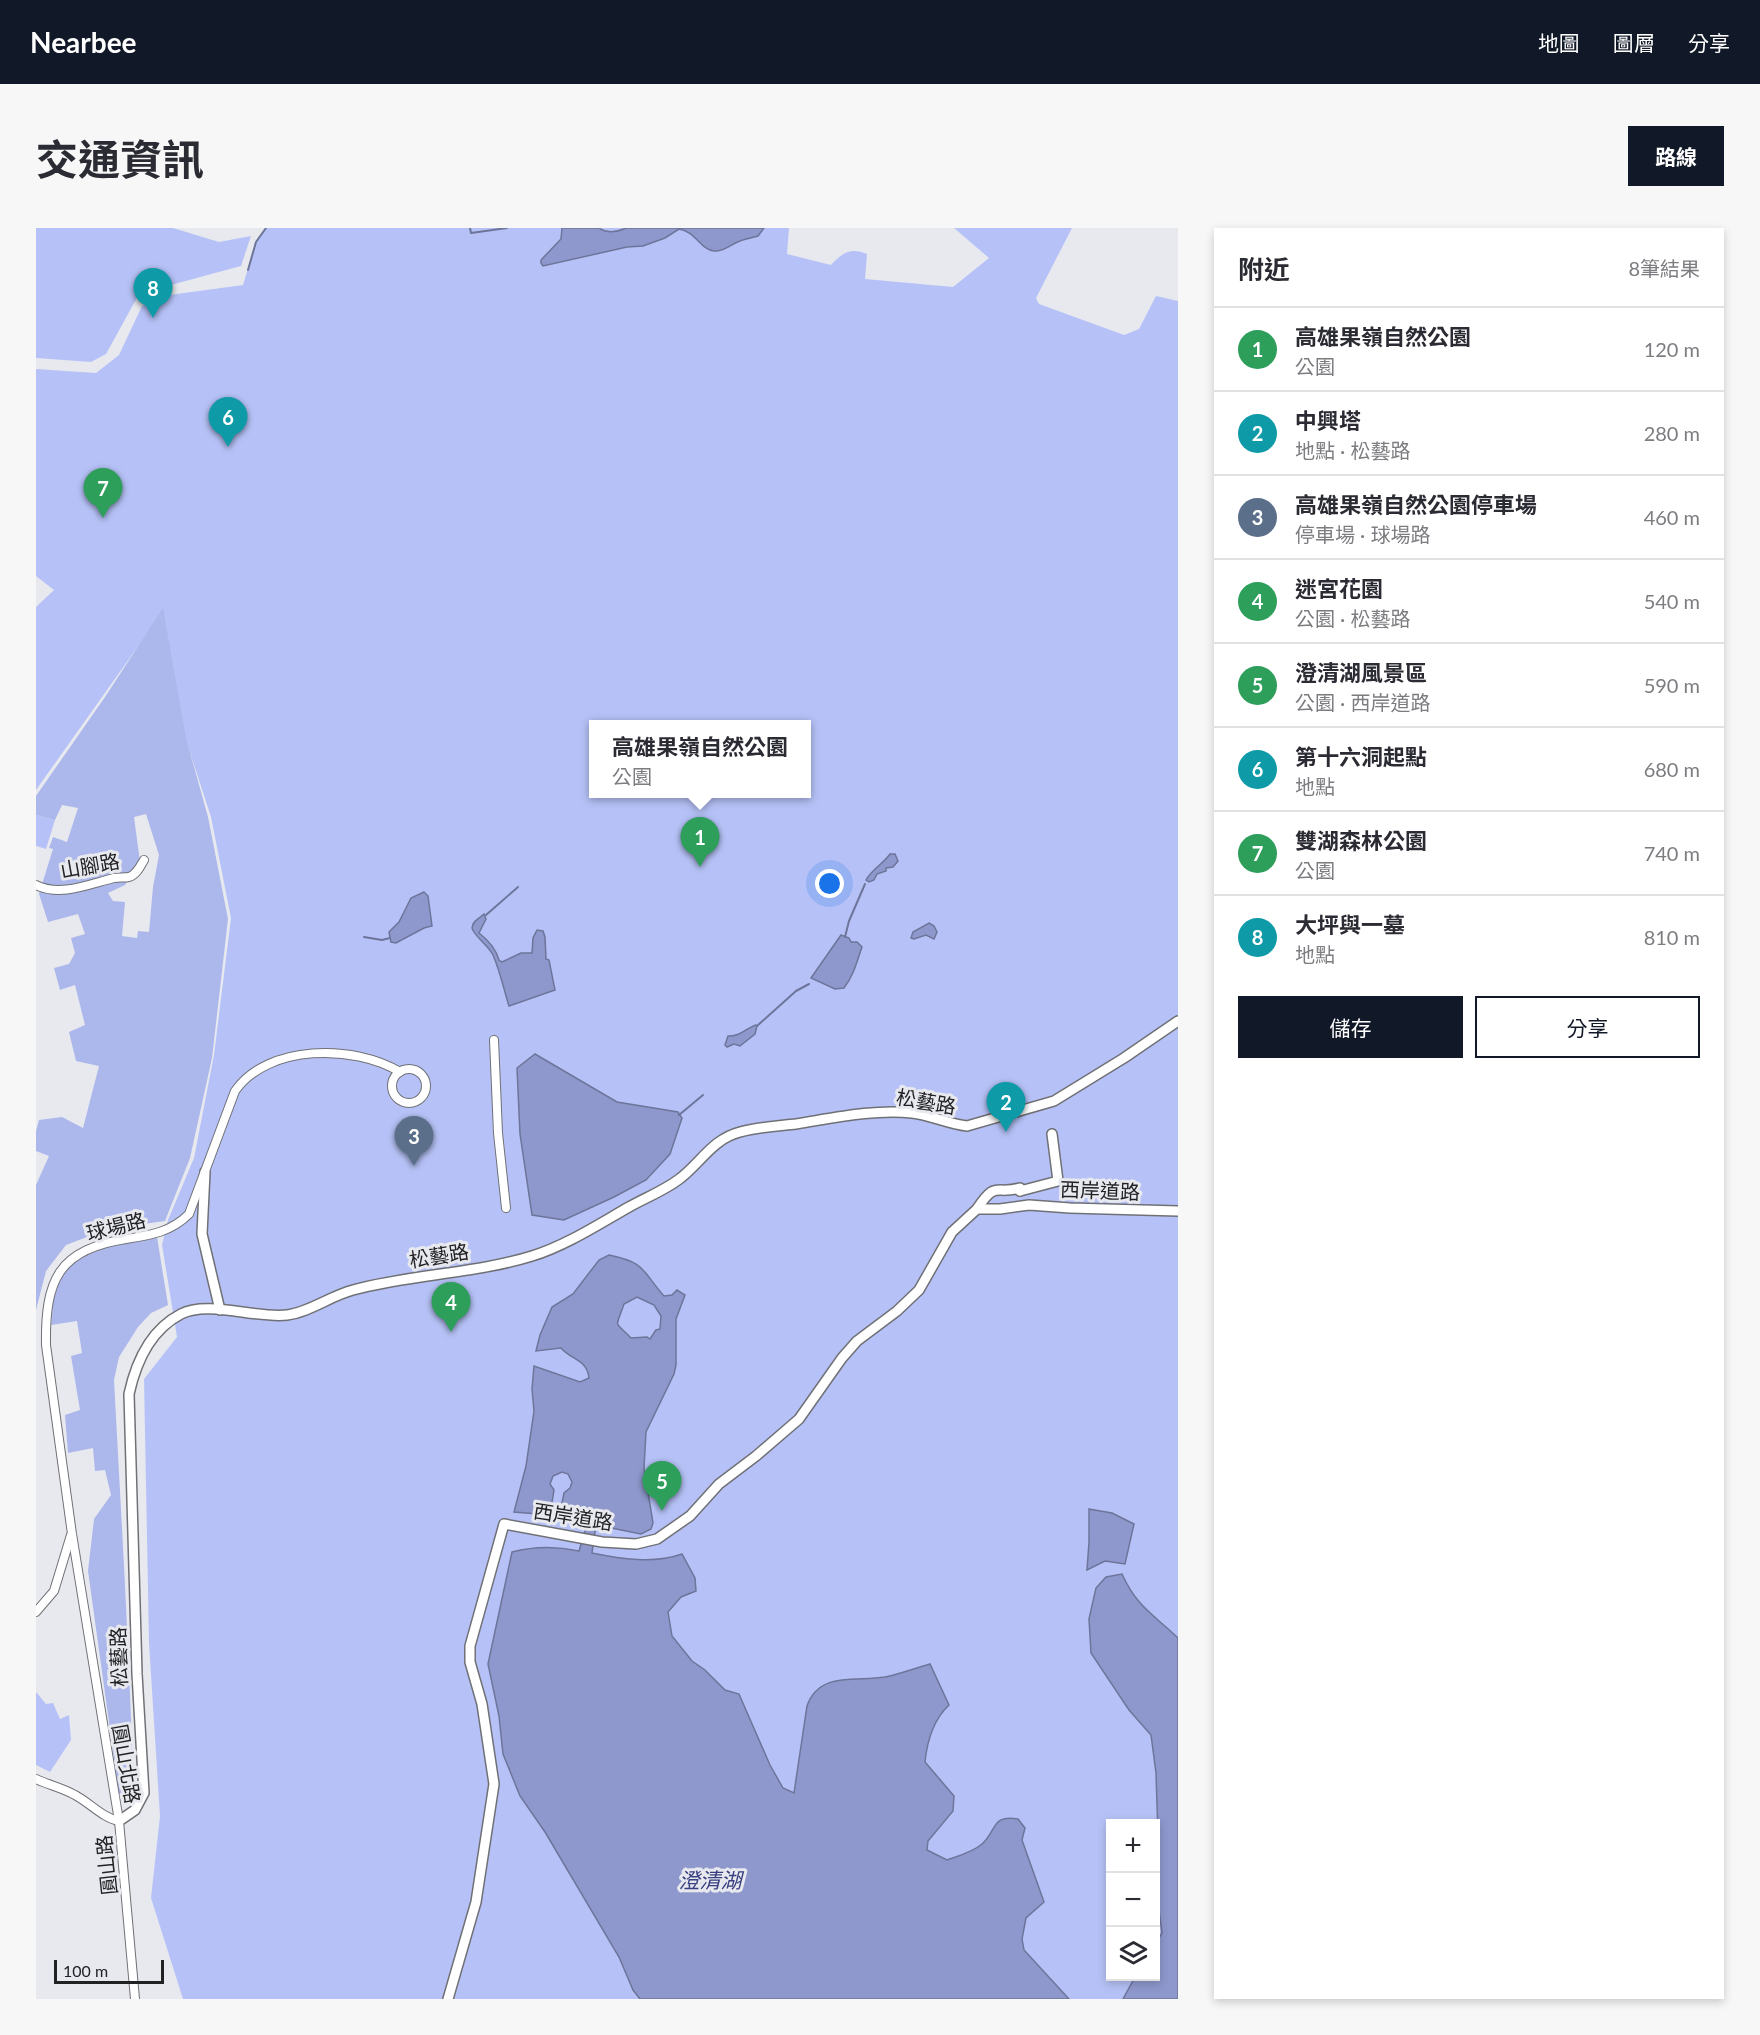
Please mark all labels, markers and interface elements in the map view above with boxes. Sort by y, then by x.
text: Nearbee [30,25,137,59]
text: 地圖 [1538,30,1580,55]
text: 圖層 [1613,30,1655,55]
text: 分享 [1688,30,1730,55]
button: 路線 [1628,126,1724,186]
text: 交通資訊 [36,134,204,184]
text: 附近 [1238,253,1290,285]
text: 8筆結果 [1628,256,1700,280]
pin: 8 [134,268,172,318]
text: 高雄果嶺自然公園 [1295,323,1471,350]
text: 1 [1252,337,1263,361]
text: 120 m [1644,337,1700,361]
text: 公園 [1295,354,1335,378]
pin: 6 [208,398,248,447]
text: 中興塔 [1295,407,1361,434]
text: 2 [1252,421,1263,445]
text: 280 m [1644,421,1700,445]
text: 地點 · 松藝路 [1295,438,1410,462]
pin: 7 [84,468,122,518]
text: 高雄果嶺自然公園停車場 [1295,491,1537,518]
text: 3 [1252,505,1263,529]
text: 460 m [1644,505,1700,529]
text: 停車場 · 球場路 [1295,522,1430,546]
text: 迷宮花園 [1295,575,1383,602]
text: 4 [1252,589,1263,613]
text: 540 m [1644,589,1700,613]
text: 公園 · 松藝路 [1295,606,1410,630]
text: 澄清湖風景區 [1295,659,1427,686]
text: 5 [1252,673,1263,697]
text: 590 m [1644,673,1700,697]
text: 公園 · 西岸道路 [1295,690,1430,714]
popup [589,720,811,798]
text: 高雄果嶺自然公園 [612,733,788,760]
text: 第十六洞起點 [1295,743,1427,770]
text: 6 [1252,757,1263,781]
text: 680 m [1644,757,1700,781]
text: 公園 [612,764,652,788]
text: 地點 [1295,774,1335,798]
pin: 1 [680,818,720,867]
text: 雙湖森林公園 [1295,827,1427,854]
text: 7 [1252,841,1263,865]
text: 740 m [1644,841,1700,865]
street label: 山腳路 [58,848,121,882]
text: 公園 [1295,858,1335,882]
your location [815,869,844,898]
text: 大坪與一墓 [1295,911,1405,938]
text: 8 [1252,925,1263,949]
text: 810 m [1644,925,1700,949]
text: 地點 [1295,942,1335,966]
button: 儲存 [1238,996,1463,1058]
button: 分享 [1475,996,1700,1058]
pin: 2 [986,1082,1026,1132]
street label: 松藝路 [895,1084,958,1118]
pin: 3 [394,1116,434,1166]
street label: 西岸道路 [1060,1177,1140,1203]
street label: 球場路 [84,1207,148,1245]
street label: 松藝路 [407,1238,470,1272]
pin: 4 [432,1282,470,1332]
pin: 5 [642,1462,682,1511]
street label: 西岸道路 [532,1498,615,1534]
street label: 松藝路 [105,1627,131,1687]
street label: 圓山北路 [108,1722,146,1805]
map controls [1106,1819,1160,1981]
button: + [1106,1819,1160,1873]
street label: 圓山路 [91,1834,121,1896]
water label: 澄清湖 [679,1867,744,1892]
button: − [1106,1873,1160,1927]
button: layers [1106,1927,1160,1981]
scale bar [54,1957,164,1984]
text: 100 m [63,1961,108,1980]

